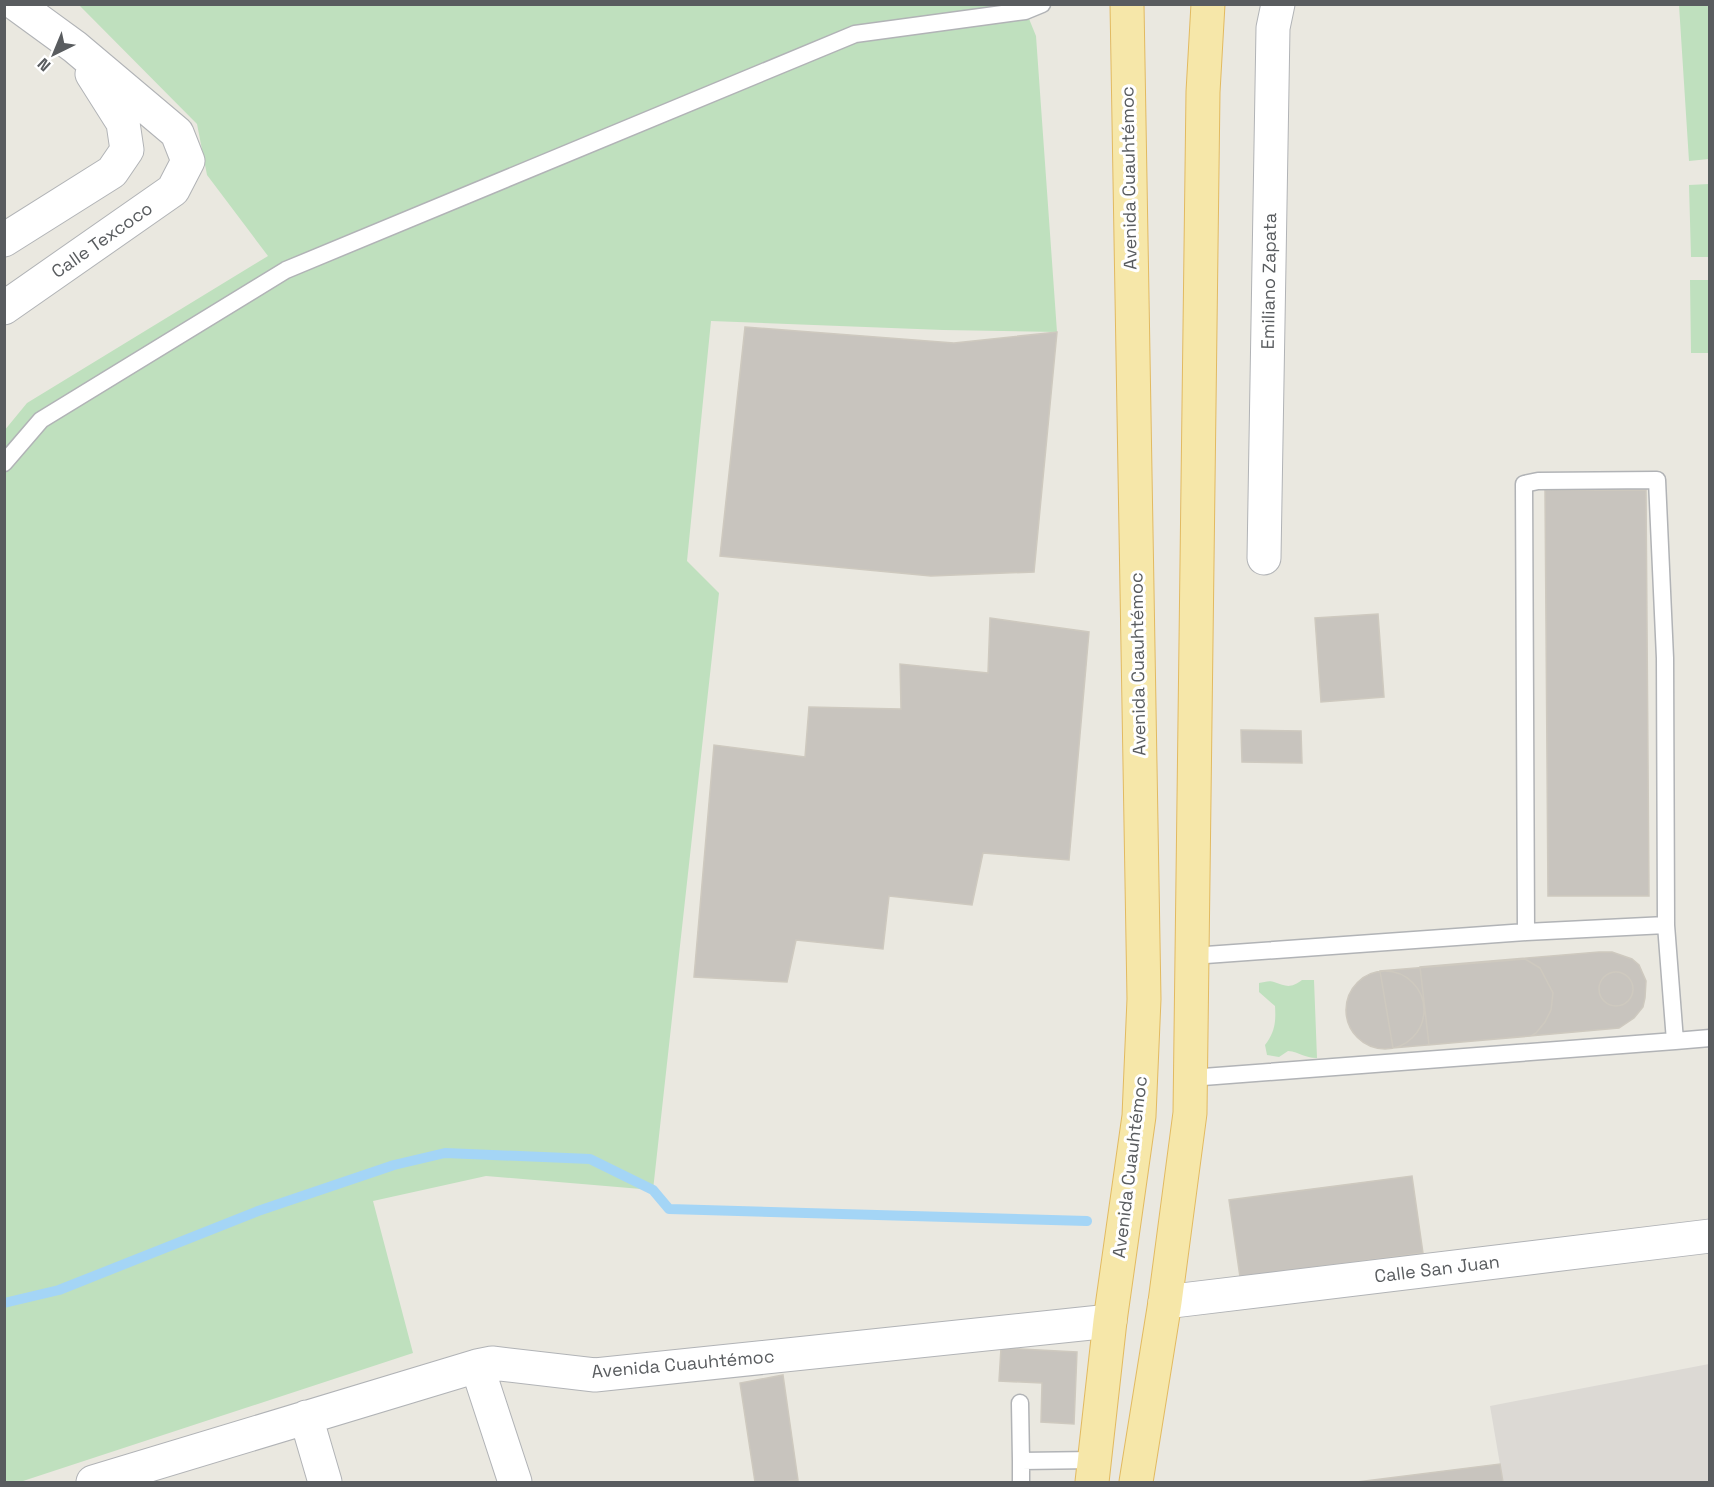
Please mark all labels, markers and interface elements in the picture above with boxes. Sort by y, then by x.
north arrow [24,24,84,84]
text: N [33,53,55,76]
street label: Avenida Cuauhtémoc [1115,86,1142,270]
street label: Calle Texcoco [47,196,157,283]
street label: Emiliano Zapata [1256,212,1281,350]
street label: Avenida Cuauhtémoc [1124,572,1151,756]
street label: Avenida Cuauhtémoc [1107,1074,1152,1259]
street label: Calle San Juan [1373,1249,1501,1288]
street label: Avenida Cuauhtémoc [591,1344,775,1383]

